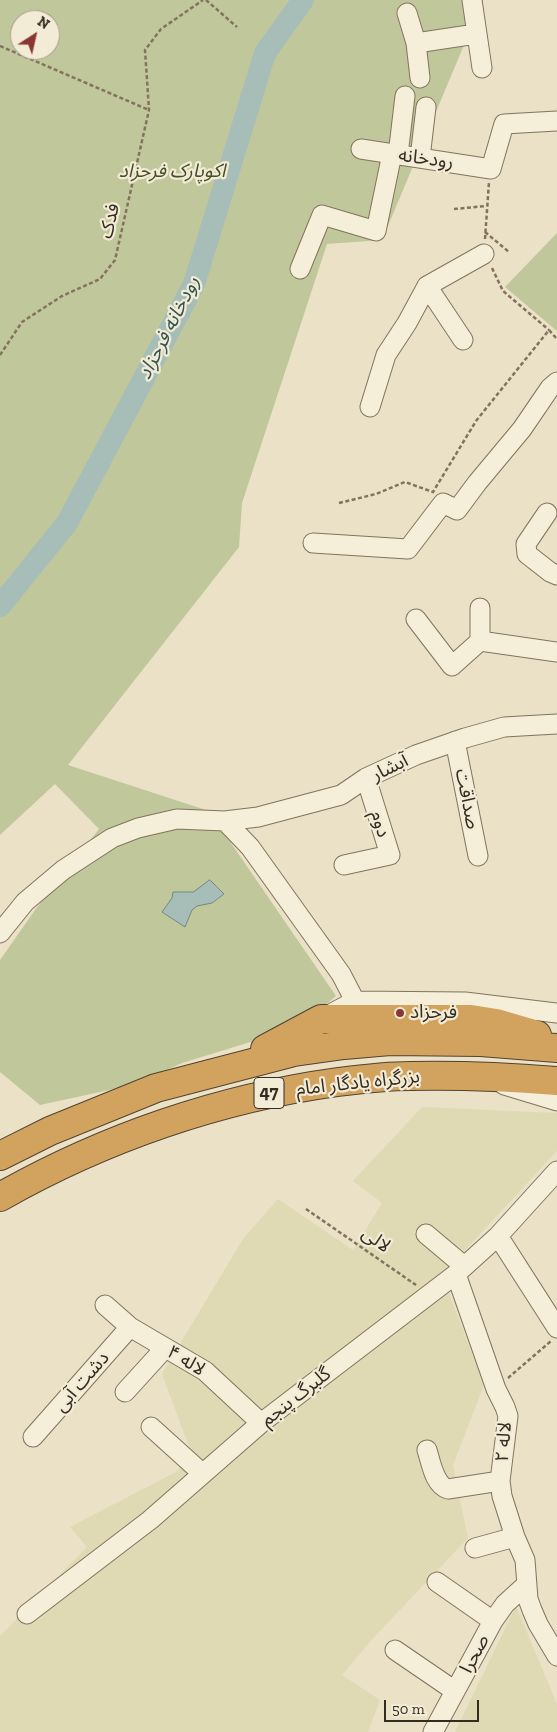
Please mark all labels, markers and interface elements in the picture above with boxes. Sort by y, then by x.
north arrow [10,10,60,60]
text: N [34,13,53,33]
street label: رودخانه [397,144,455,174]
park label: اکوپارک فرحزاد [119,161,225,183]
street label: فدک [95,201,125,241]
water label: رودخانه فرحزاد [133,272,205,384]
street label: آبشار [368,749,412,787]
street label: صداقت [450,767,484,831]
street label: دوم [365,808,395,840]
place label: فرحزاد [410,1002,457,1024]
marker: فرحزاد [394,1007,406,1019]
street label: بزرگراه یادگار امام [295,1065,421,1101]
road number: 47 [254,1078,284,1108]
street label: لالی [357,1222,395,1258]
street label: لاله ۴ [163,1341,209,1381]
street label: دشت آبی [50,1347,114,1417]
street label: گلبرگ پنجم [256,1363,336,1431]
street label: لاله ۲ [491,1421,517,1463]
street label: صحرا [455,1631,495,1677]
scale bar [387,1690,482,1722]
text: 50 m [392,1700,425,1718]

